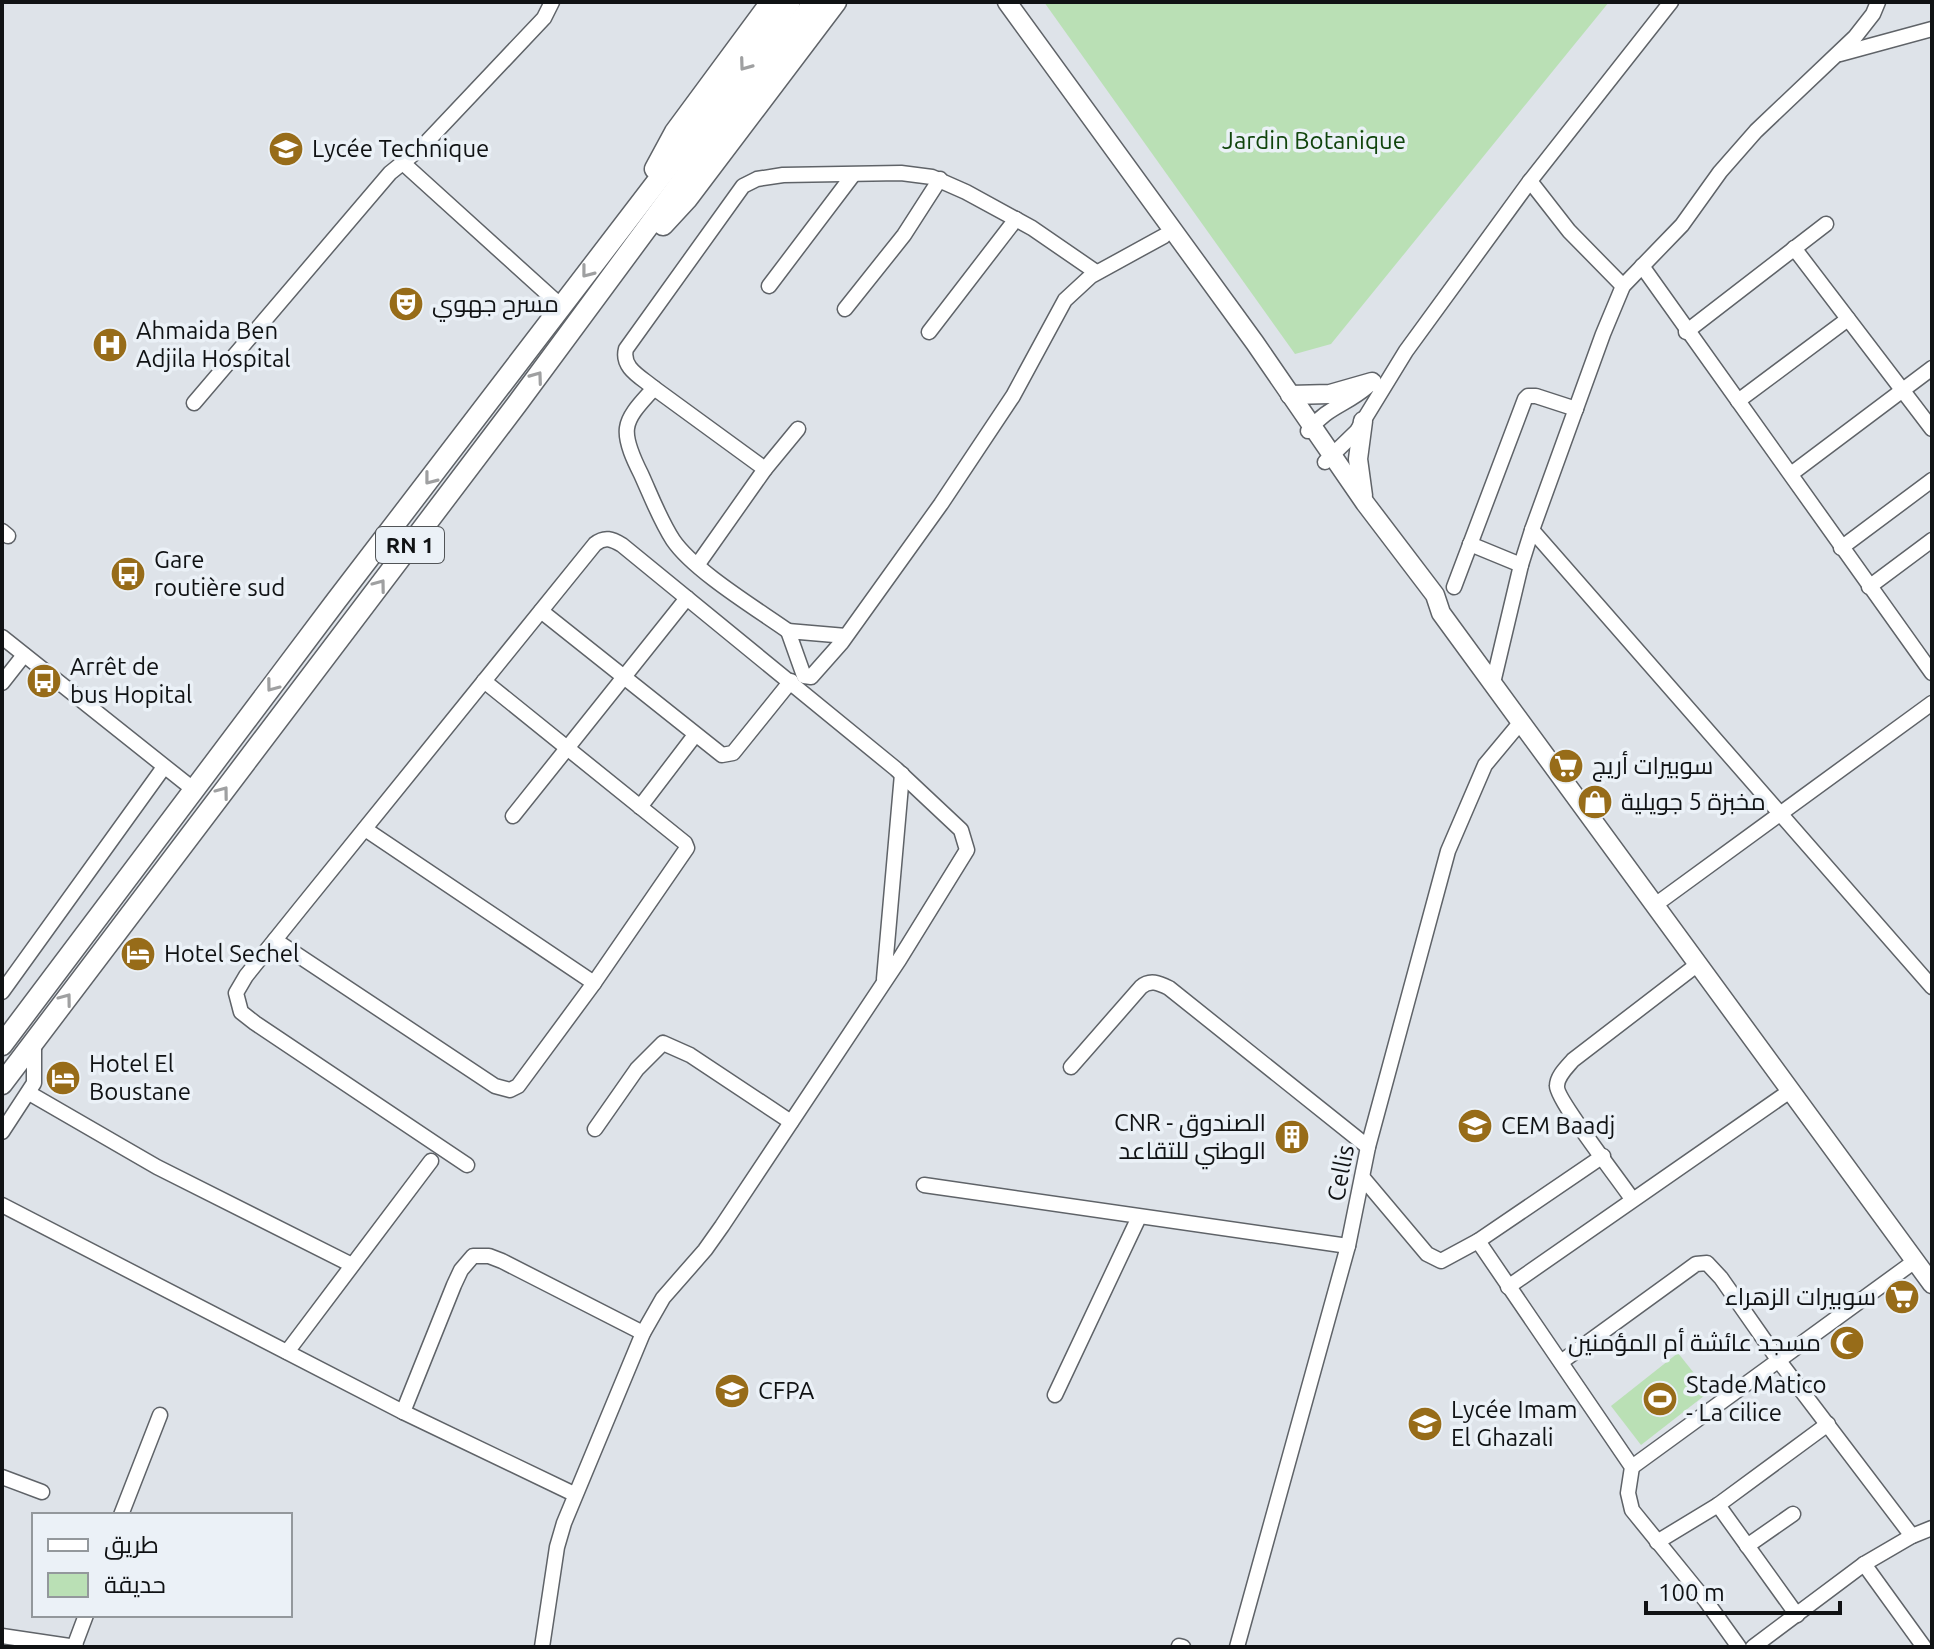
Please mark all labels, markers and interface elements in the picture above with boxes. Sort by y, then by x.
one-way arrow [740,57,755,71]
park label: Jardin Botanique [1222,127,1406,154]
school or university icon: Lycée Technique [267,130,305,168]
place label: Lycée Technique [312,135,489,162]
one-way arrow [583,263,597,278]
theatre icon: مسرح جهوي [387,285,425,323]
place label: مسرح جهوي [432,290,559,322]
place label: Ahmaida Ben Adjila Hospital [136,317,291,372]
hospital icon: Ahmaida Ben Adjila Hospital [91,326,129,364]
one-way arrow [527,372,542,386]
one-way arrow [425,470,439,485]
road number: RN 1 [376,527,444,563]
place label: Gare routière sud [154,546,285,601]
bus stop icon: Gare routière sud [109,555,147,593]
one-way arrow [370,579,384,593]
place label: Arrêt de bus Hopital [70,653,192,708]
bus stop icon: Arrêt de bus Hopital [25,662,63,700]
one-way arrow [268,677,282,692]
supermarket icon: سوبيرات أريج [1547,747,1585,785]
place label: سوبيرات أريج [1592,750,1713,782]
shop icon: مخبزة 5 جويلية [1576,783,1614,821]
one-way arrow [213,786,227,800]
place label: مخبزة 5 جويلية [1621,788,1766,815]
hotel icon: Hotel Sechel [119,935,157,973]
place label: Hotel Sechel [164,940,299,967]
one-way arrow [56,993,70,1008]
place label: Hotel El Boustane [89,1050,191,1105]
hotel icon: Hotel El Boustane [44,1059,82,1097]
school or university icon: CEM Baadj [1456,1107,1494,1145]
place label: CNR - الصندوق الوطني للتقاعد [1114,1109,1266,1170]
place label: CEM Baadj [1501,1112,1615,1139]
building icon: CNR - الصندوق الوطني للتقاعد [1273,1118,1311,1156]
street label: Cellis [1322,1142,1359,1203]
supermarket icon: سوبيرات الزهراء [1883,1278,1921,1316]
place label: سوبيرات الزهراء [1725,1283,1876,1310]
mosque icon: مسجد عائشة أم المؤمنين [1828,1324,1866,1362]
place label: مسجد عائشة أم المؤمنين [1568,1327,1821,1359]
place label: Stade Matico - La cilice [1686,1371,1827,1426]
school or university icon: CFPA [713,1372,751,1410]
place label: CFPA [758,1377,815,1404]
sports icon: Stade Matico - La cilice [1641,1380,1679,1418]
place label: Lycée Imam El Ghazali [1451,1396,1577,1451]
school or university icon: Lycée Imam El Ghazali [1406,1405,1444,1443]
legend [32,1513,292,1617]
text: طريق [104,1531,159,1560]
scale bar [1646,1565,1840,1615]
text: حديقة [104,1571,166,1598]
text: 100 m [1658,1579,1725,1606]

